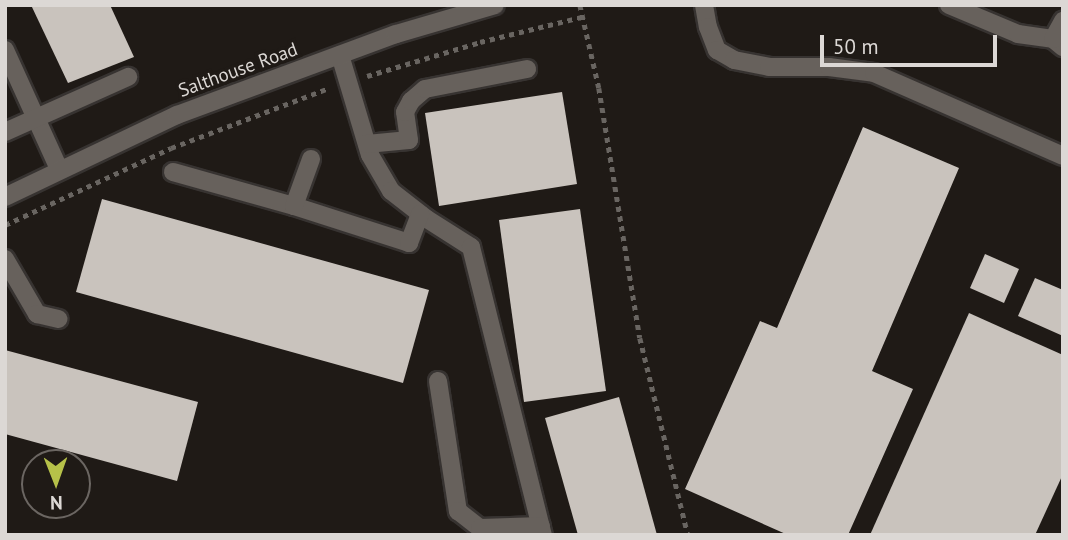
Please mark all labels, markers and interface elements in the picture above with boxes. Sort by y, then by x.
scale bar [823,21,1000,65]
text: 50 m [833,33,879,60]
street label: Salthouse Road [175,38,301,102]
north arrow [21,449,91,519]
text: N [50,491,63,515]

